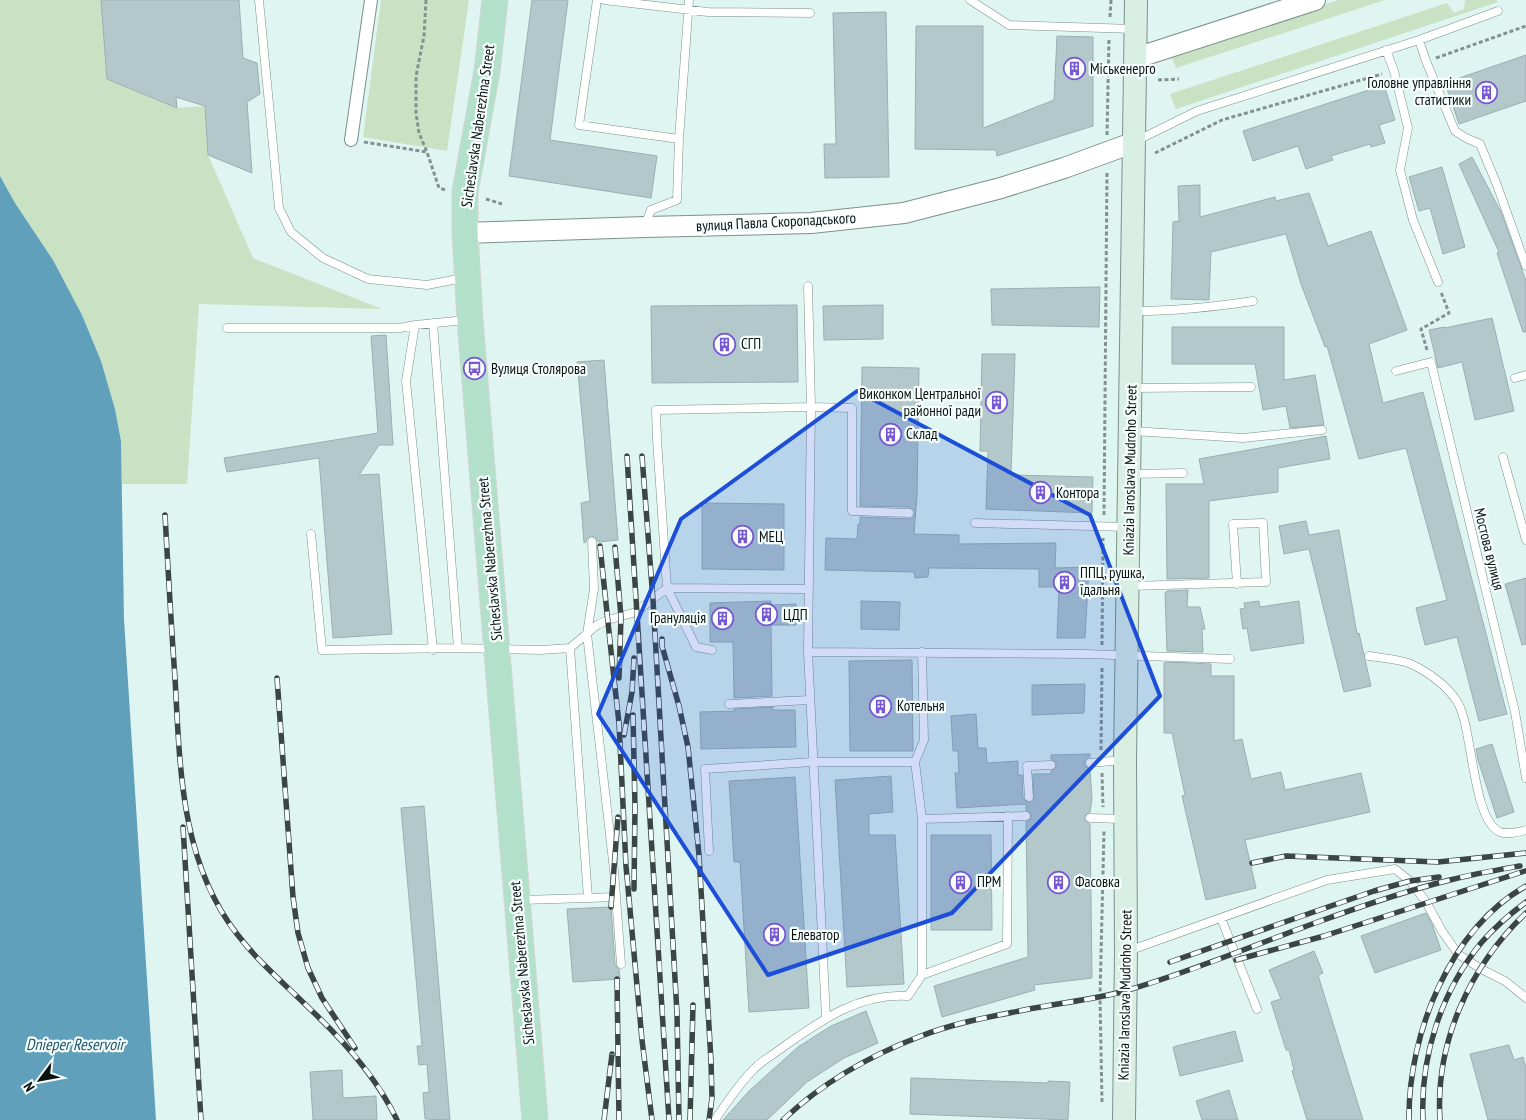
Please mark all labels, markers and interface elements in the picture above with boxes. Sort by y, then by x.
street label: Sicheslavska Naberezhna Street [457,43,498,208]
building icon: Міськенерго [1062,57,1086,81]
place label: Міськенерго [1090,59,1156,78]
place label: Головне управління статистики [1367,73,1471,109]
building icon: Головне управління статистики [1475,80,1499,104]
street label: вулиця Павла Скоропадського [696,208,856,235]
building icon: СГП [713,332,737,356]
place label: СГП [741,334,761,353]
bus stop icon: Вулиця Столярова [463,357,487,381]
place label: Вулиця Столярова [491,359,586,378]
place label: Виконком Центральної районної ради [859,384,982,420]
street label: Kniazia Iaroslava Mudroho Street [1119,384,1140,556]
building icon: Виконком Центральної районної ради [985,391,1009,415]
building icon: Склад [878,422,902,446]
place label: Склад [906,424,938,443]
street label: Sicheslavska Naberezhna Street [473,477,506,642]
building icon: Контора [1028,481,1052,505]
place label: Контора [1056,483,1099,502]
street label: Мостова вулиця [1470,506,1509,592]
building icon: МЕЦ [731,525,755,549]
place label: МЕЦ [759,527,783,546]
place label: ППЦ, рушка, їдальня [1080,563,1145,599]
building icon: ППЦ, рушка, їдальня [1052,570,1076,594]
building icon: ЦДП [755,603,779,627]
place label: ЦДП [783,605,808,624]
building icon: Грануляція [710,606,734,630]
place label: Грануляція [650,608,706,627]
building icon: Котельня [869,694,893,718]
place label: Котельня [897,696,945,715]
building icon: ПРМ [949,870,973,894]
building icon: Фасовка [1047,870,1071,894]
place label: ПРМ [977,872,1001,891]
place label: Фасовка [1075,872,1120,891]
street label: Sicheslavska Naberezhna Street [505,881,538,1046]
street label: Kniazia Iaroslava Mudroho Street [1114,909,1135,1081]
building icon: Елеватор [763,923,787,947]
place label: Елеватор [791,925,839,944]
water label: Dnieper Reservoir [26,1034,127,1054]
north arrow [15,1055,65,1105]
text: N [19,1079,39,1095]

